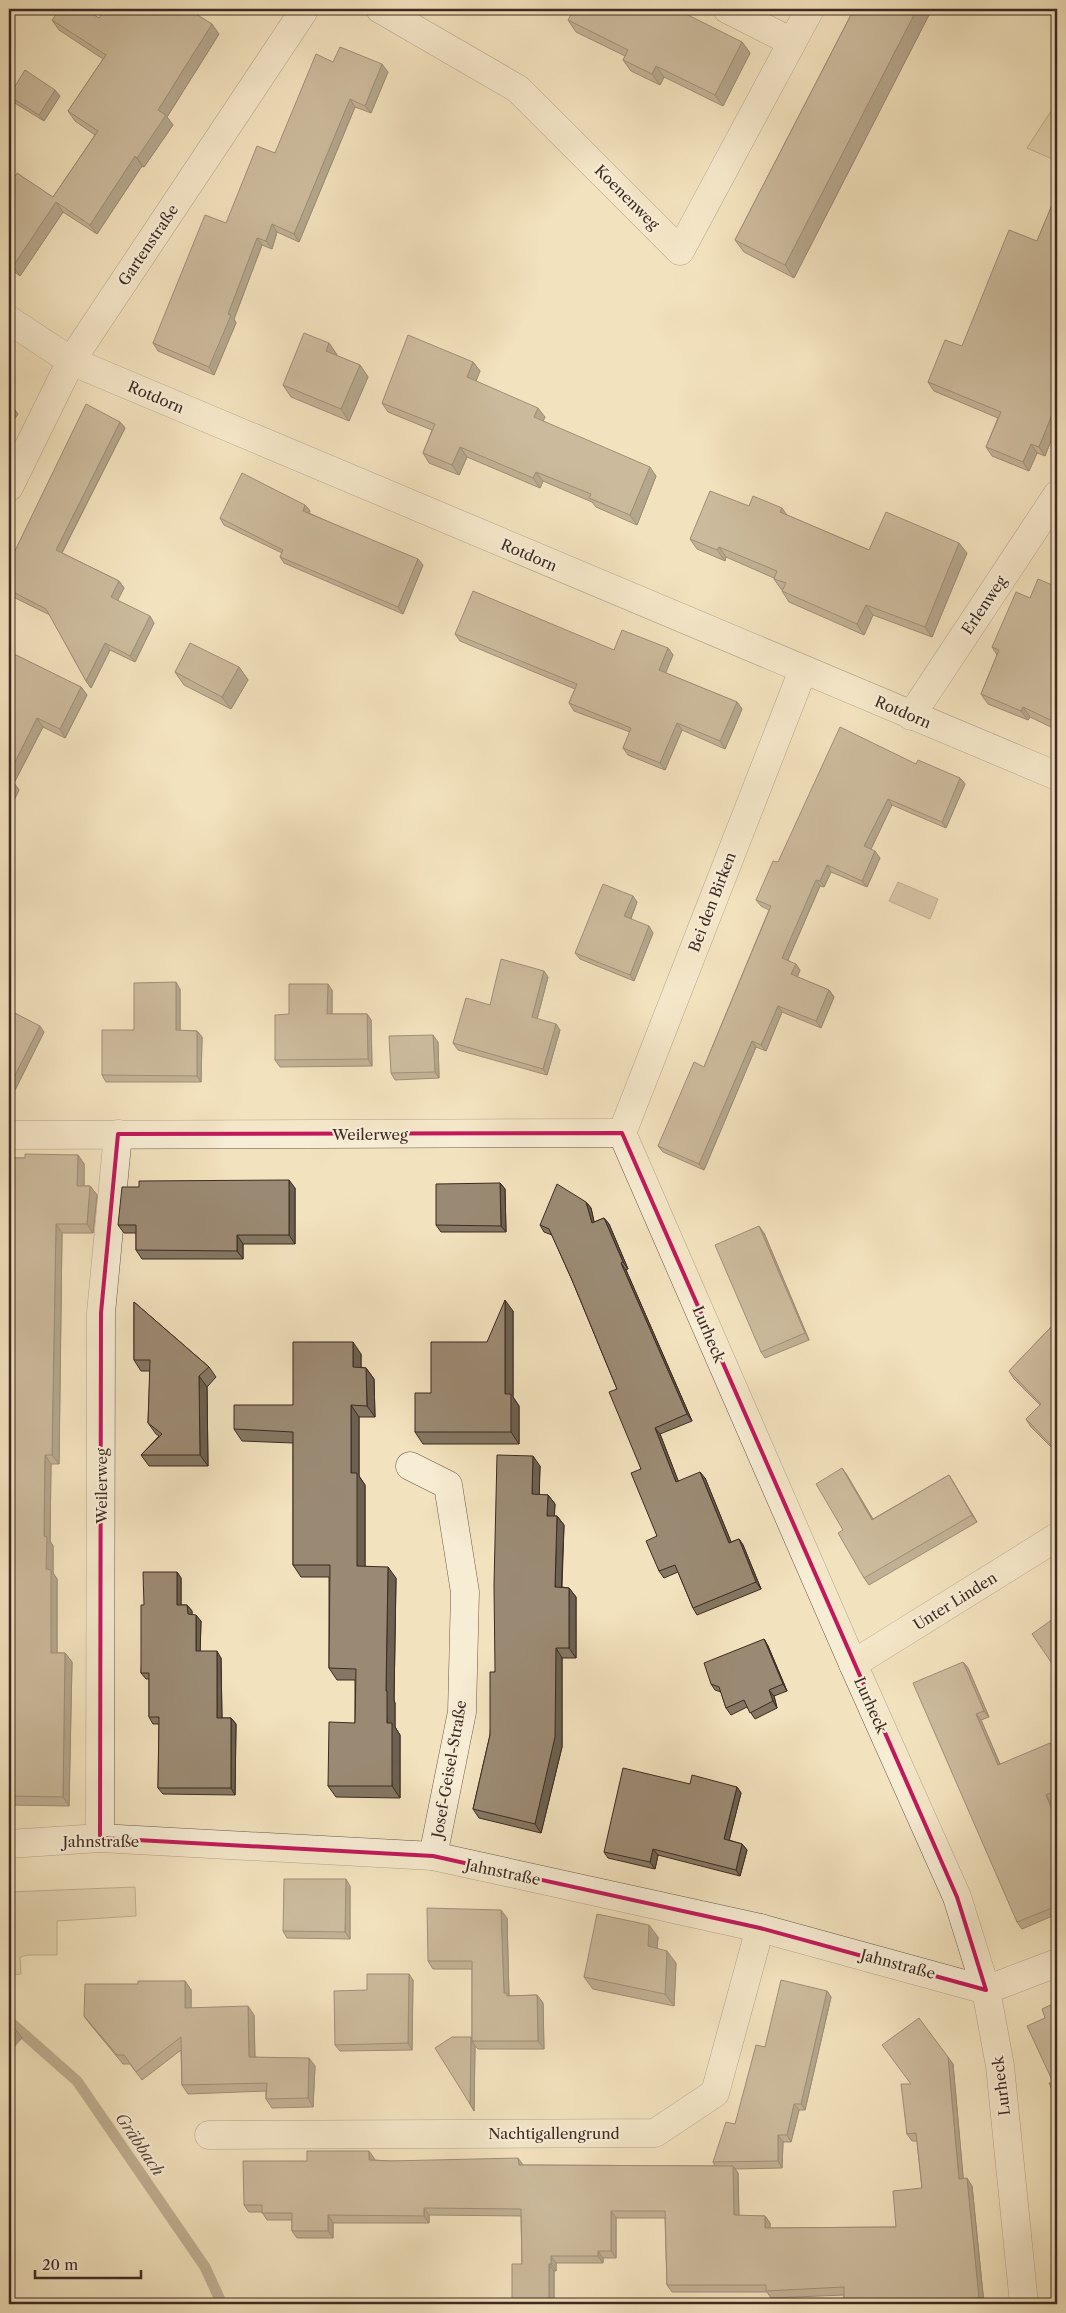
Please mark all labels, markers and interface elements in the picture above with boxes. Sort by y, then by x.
street label: Koenenweg [591,161,663,233]
street label: Gartenstraße [114,201,182,289]
street label: Rotdorn [125,377,188,418]
street label: Rotdorn [498,535,561,576]
street label: Erlenweg [957,572,1011,638]
street label: Rotdorn [872,692,935,733]
street label: Bei den Birken [684,849,740,955]
street label: Weilerweg [331,1125,408,1144]
street label: Lurheck [689,1303,730,1366]
street label: Weilerweg [92,1448,111,1525]
street label: Unter Linden [910,1567,1001,1634]
street label: Lurheck [850,1674,892,1737]
street label: Josef-Geisel-Straße [427,1699,470,1841]
street label: Jahnstraße [61,1832,139,1851]
street label: Jahnstraße [462,1854,542,1889]
street label: Jahnstraße [857,1944,937,1983]
street label: Lurheck [988,2054,1014,2117]
water label: Gräbbach [112,2108,168,2180]
street label: Nachtigallengrund [488,2124,620,2143]
scale bar [35,2248,141,2280]
text: 20 m [42,2255,78,2274]

